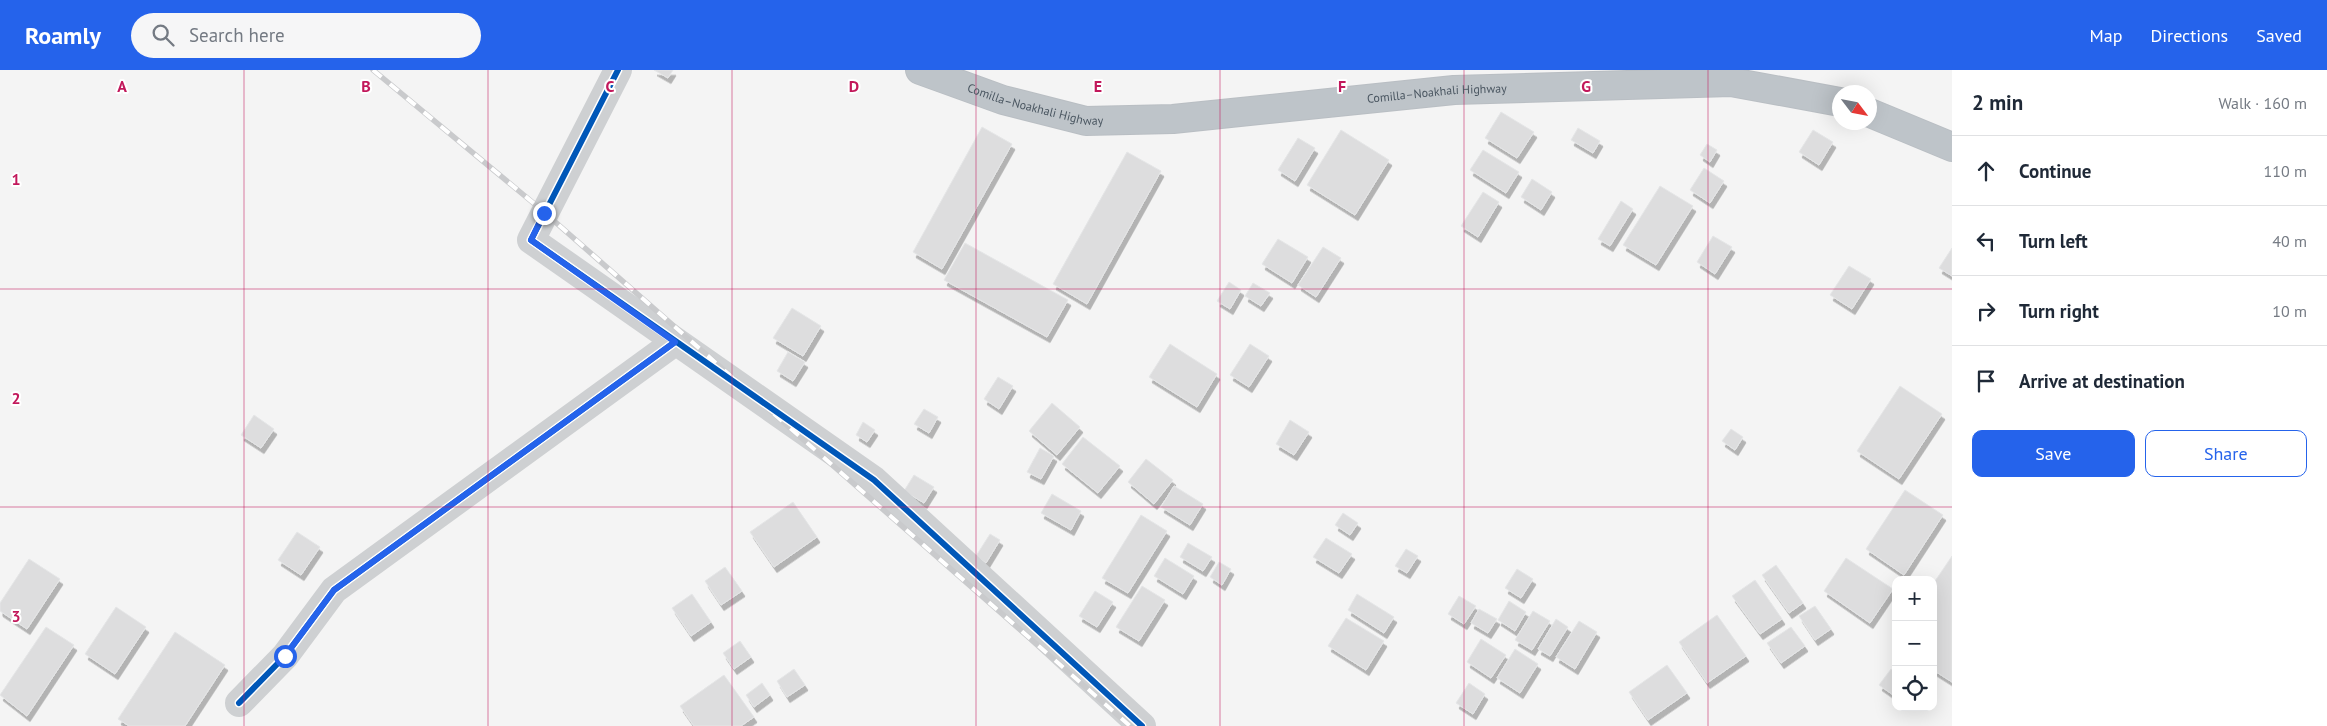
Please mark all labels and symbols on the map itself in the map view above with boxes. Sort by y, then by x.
text: A [117,76,127,96]
text: B [361,76,371,96]
text: C [606,76,615,96]
text: D [849,76,859,96]
text: E [1094,76,1102,96]
text: F [1338,76,1346,96]
text: G [1581,76,1591,96]
street label: Comilla–Noakhali Highway [966,80,1104,128]
street label: Comilla–Noakhali Highway [1366,80,1507,106]
north arrow [1832,85,1877,130]
text: 1 [11,169,21,189]
route end [533,202,556,225]
text: 2 [11,388,21,408]
text: 3 [11,606,21,626]
route start [274,645,297,668]

